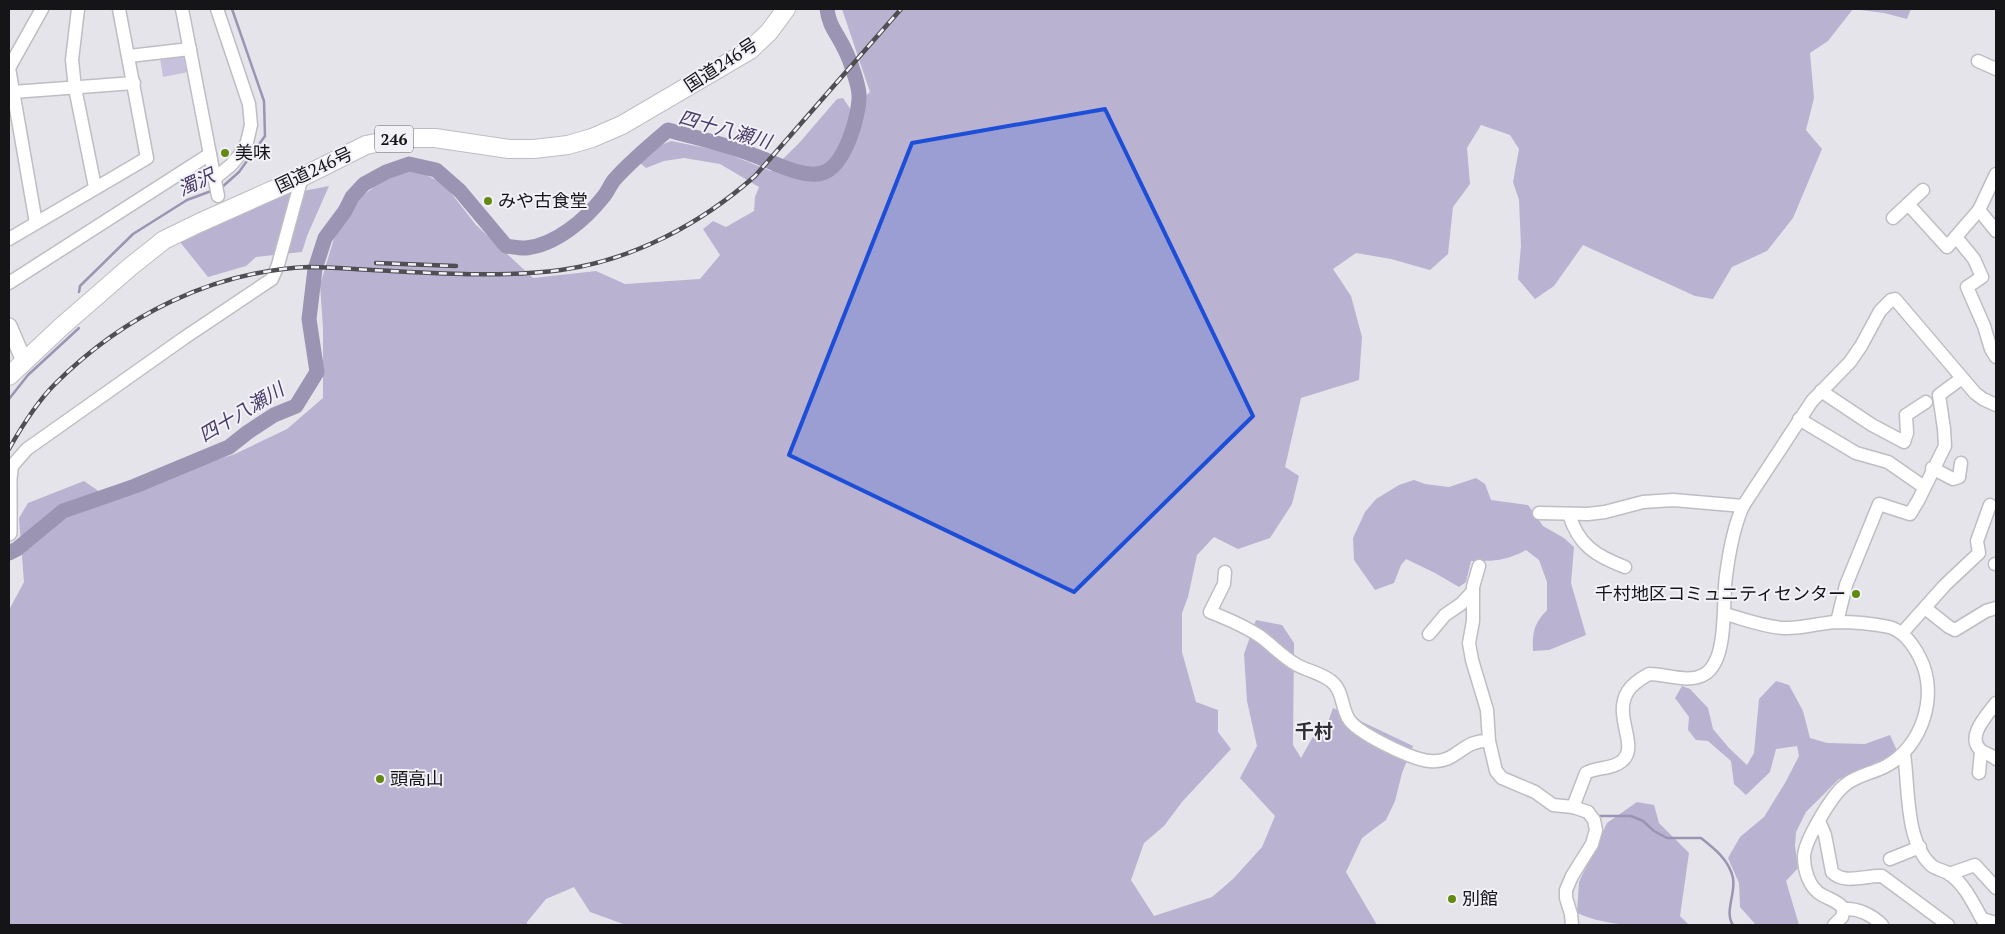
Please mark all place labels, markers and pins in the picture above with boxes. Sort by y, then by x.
place label: 美味 [235,140,271,164]
marker: 美味 [219,147,231,159]
place label: みや古食堂 [498,188,588,212]
marker: みや古食堂 [482,195,494,207]
place label: 千村地区コミュニティセンター [1595,581,1846,605]
marker: 千村地区コミュニティセンター [1850,588,1862,600]
place label: 頭高山 [390,766,444,790]
marker: 頭高山 [374,773,386,785]
place label: 別館 [1462,886,1498,910]
marker: 別館 [1446,893,1458,905]

